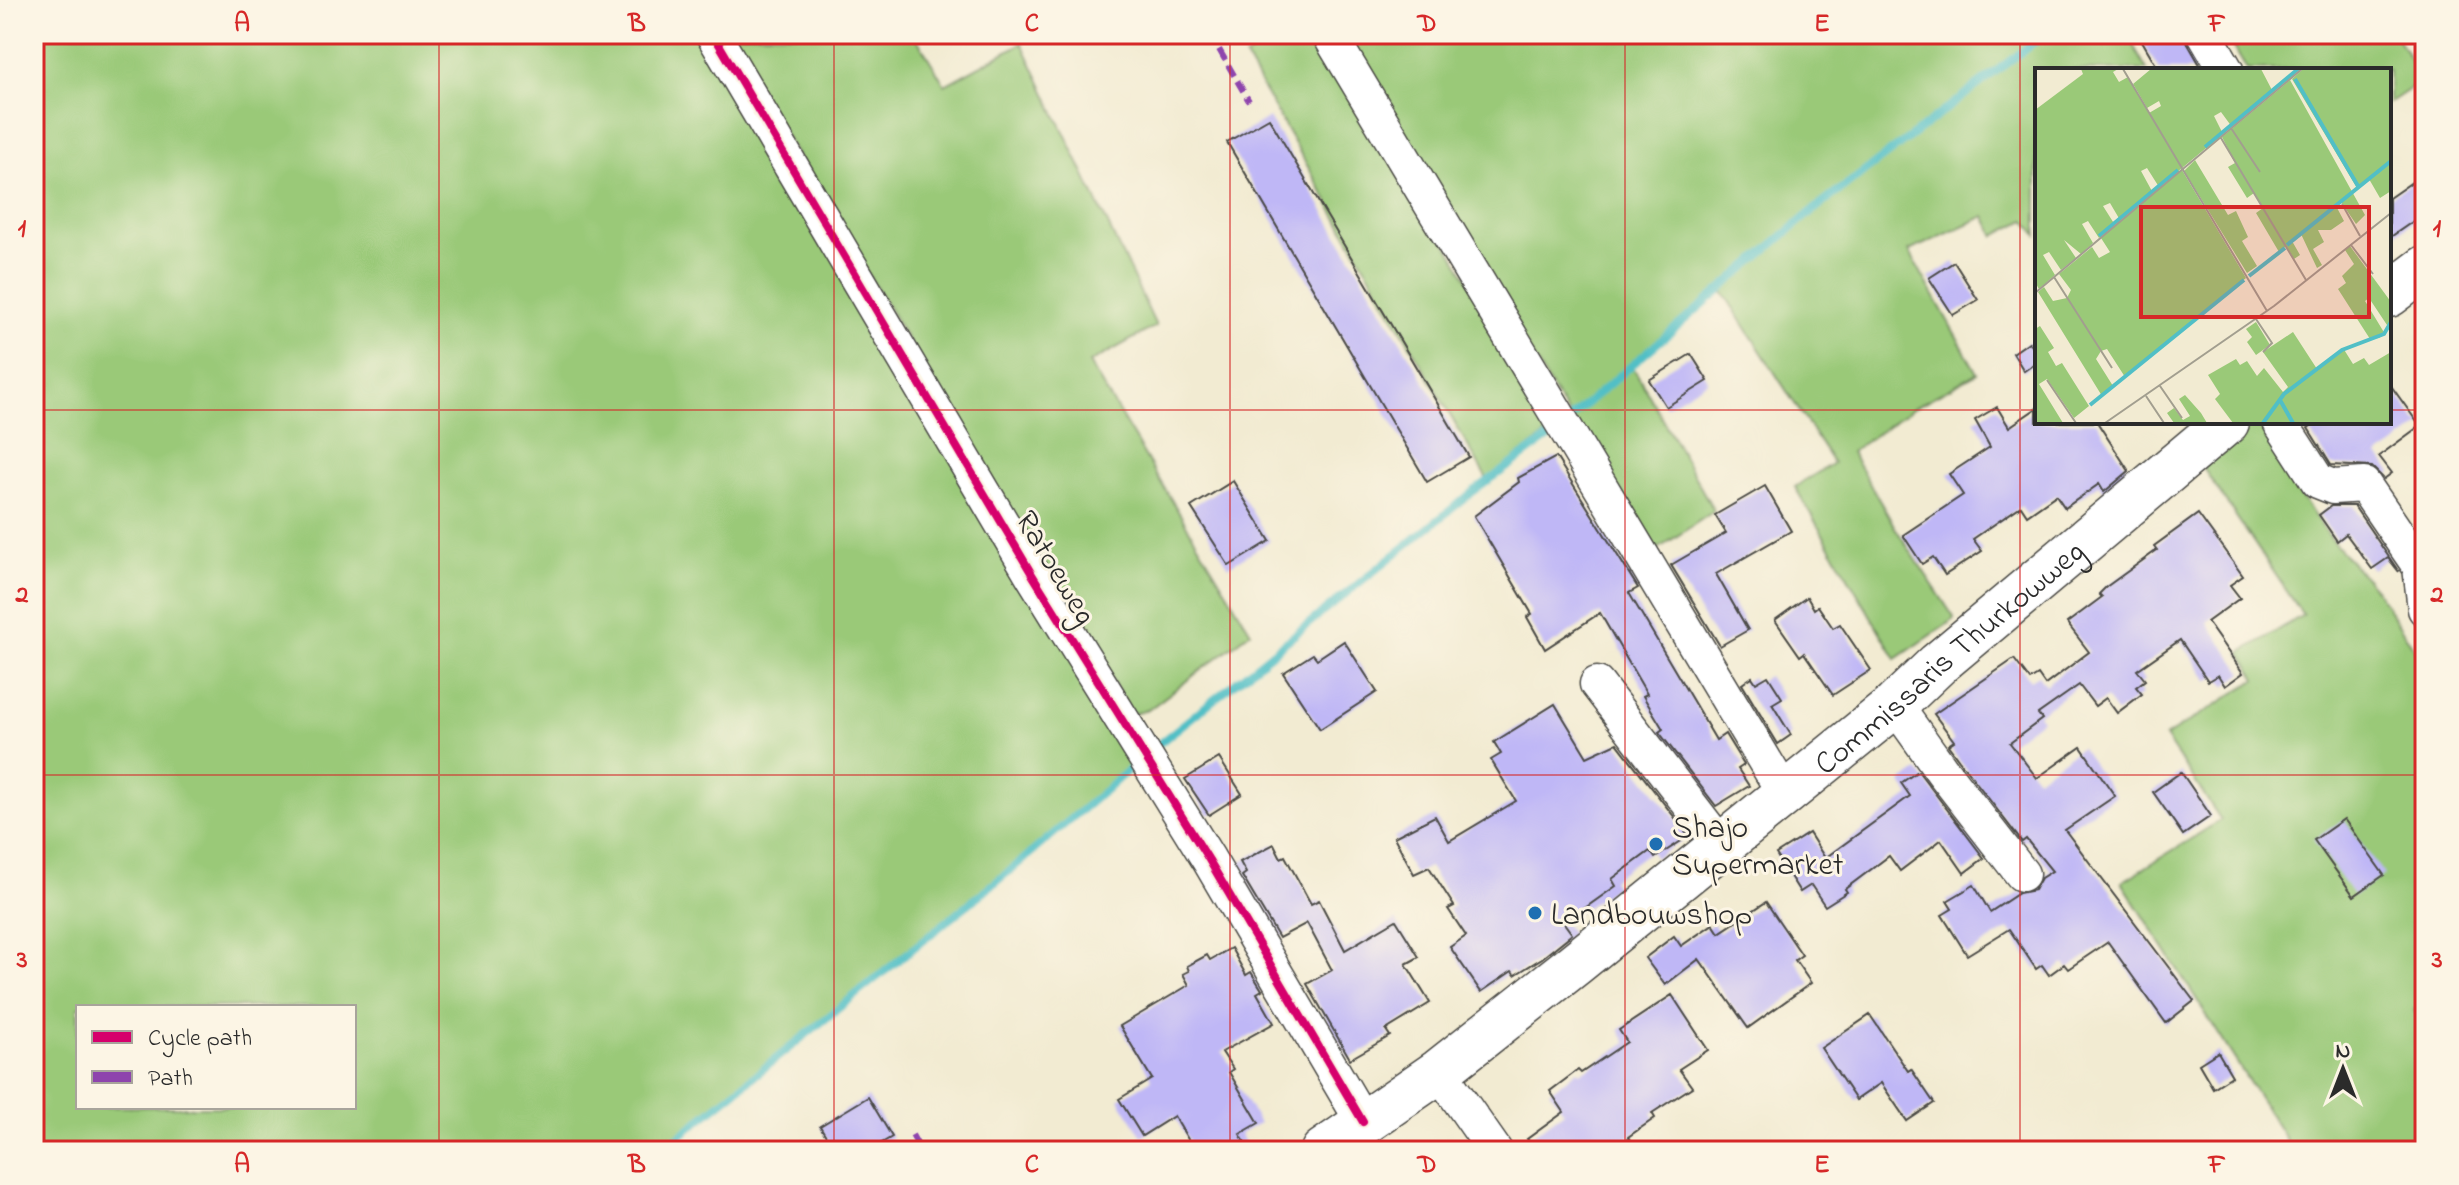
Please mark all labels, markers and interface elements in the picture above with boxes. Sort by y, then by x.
text: A [234,6,250,44]
text: B [627,6,646,44]
text: C [1025,6,1039,44]
text: D [1416,6,1437,44]
text: E [1814,6,1830,44]
text: F [2207,6,2226,44]
inset map [2035,68,2391,424]
text: 1 [18,211,27,249]
text: 1 [2433,211,2442,249]
street label: Ratoeweg [1001,503,1107,635]
street label: Commissaris Thurkowweg [1805,530,2097,788]
text: 2 [15,577,29,615]
text: 2 [2430,577,2444,615]
place label: Shajo Supermarket [1672,806,1844,890]
marker: Shajo Supermarket [1647,835,1665,853]
place label: Landbouwshop [1551,893,1752,940]
marker: Landbouwshop [1526,904,1544,922]
text: 3 [16,942,28,980]
text: 3 [2431,942,2443,980]
legend [76,1005,356,1109]
text: Cycle path [148,1022,252,1058]
north arrow [2303,1029,2383,1109]
text: N [2336,1036,2350,1068]
text: Path [148,1062,193,1097]
text: A [234,1147,250,1185]
text: B [627,1147,646,1185]
text: C [1025,1147,1039,1185]
text: D [1416,1147,1437,1185]
text: E [1814,1147,1830,1185]
text: F [2207,1147,2226,1185]

